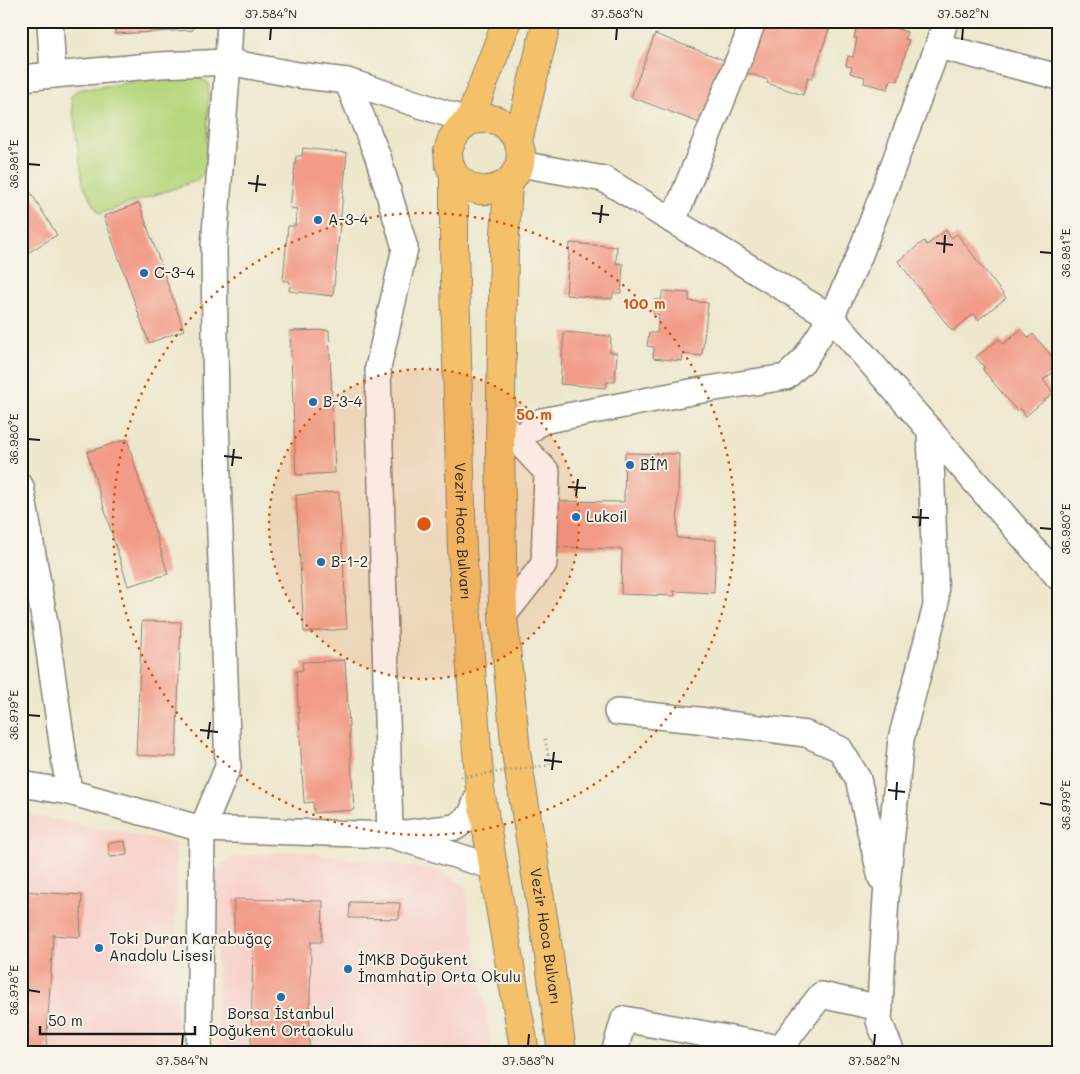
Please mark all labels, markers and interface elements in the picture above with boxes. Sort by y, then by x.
text: 37.584°N [245,5,297,21]
text: 37.583°N [591,5,643,21]
text: 37.582°N [937,5,989,21]
text: 36.981°E [5,139,21,189]
place label: A-3-4 [328,209,369,229]
marker: A-3-4 [312,214,324,226]
text: 36.981°E [1057,228,1073,278]
place label: C-3-4 [154,262,195,282]
marker: C-3-4 [138,267,150,279]
text: 100 m [622,293,666,313]
place label: B-3-4 [323,391,363,411]
marker: B-3-4 [307,396,319,408]
text: 50 m [516,404,552,424]
text: 36.980°E [5,413,21,465]
place label: BİM [640,454,668,474]
marker: BİM [624,459,636,471]
street label: Vezir Hoca Bulvarı [451,462,477,601]
text: 36.980°E [1057,503,1073,555]
place label: Lukoil [586,506,627,526]
marker: Lukoil [570,511,582,523]
centre of rings [415,515,433,533]
place label: B-1-2 [331,551,368,571]
marker: B-1-2 [315,556,327,568]
text: 36.979°E [5,690,21,740]
text: 36.979°E [1057,780,1073,830]
street label: Vezir Hoca Bulvarı [526,867,566,1006]
place label: Toki Duran Karabuğaç Anadolu Lisesi [109,928,272,965]
marker: Toki Duran Karabuğaç Anadolu Lisesi [93,942,105,954]
place label: İMKB Doğukent İmamhatip Orta Okulu [358,949,521,986]
marker: İMKB Doğukent İmamhatip Orta Okulu [342,963,354,975]
text: 36.978°E [5,965,21,1015]
marker: Borsa İstanbul Doğukent Ortaokulu [275,991,287,1003]
place label: Borsa İstanbul Doğukent Ortaokulu [208,1003,354,1040]
scale bar [40,1004,195,1036]
text: 50 m [48,1010,83,1030]
text: 37.584°N [156,1052,208,1068]
text: 37.583°N [502,1052,554,1068]
text: 37.582°N [848,1052,900,1068]

